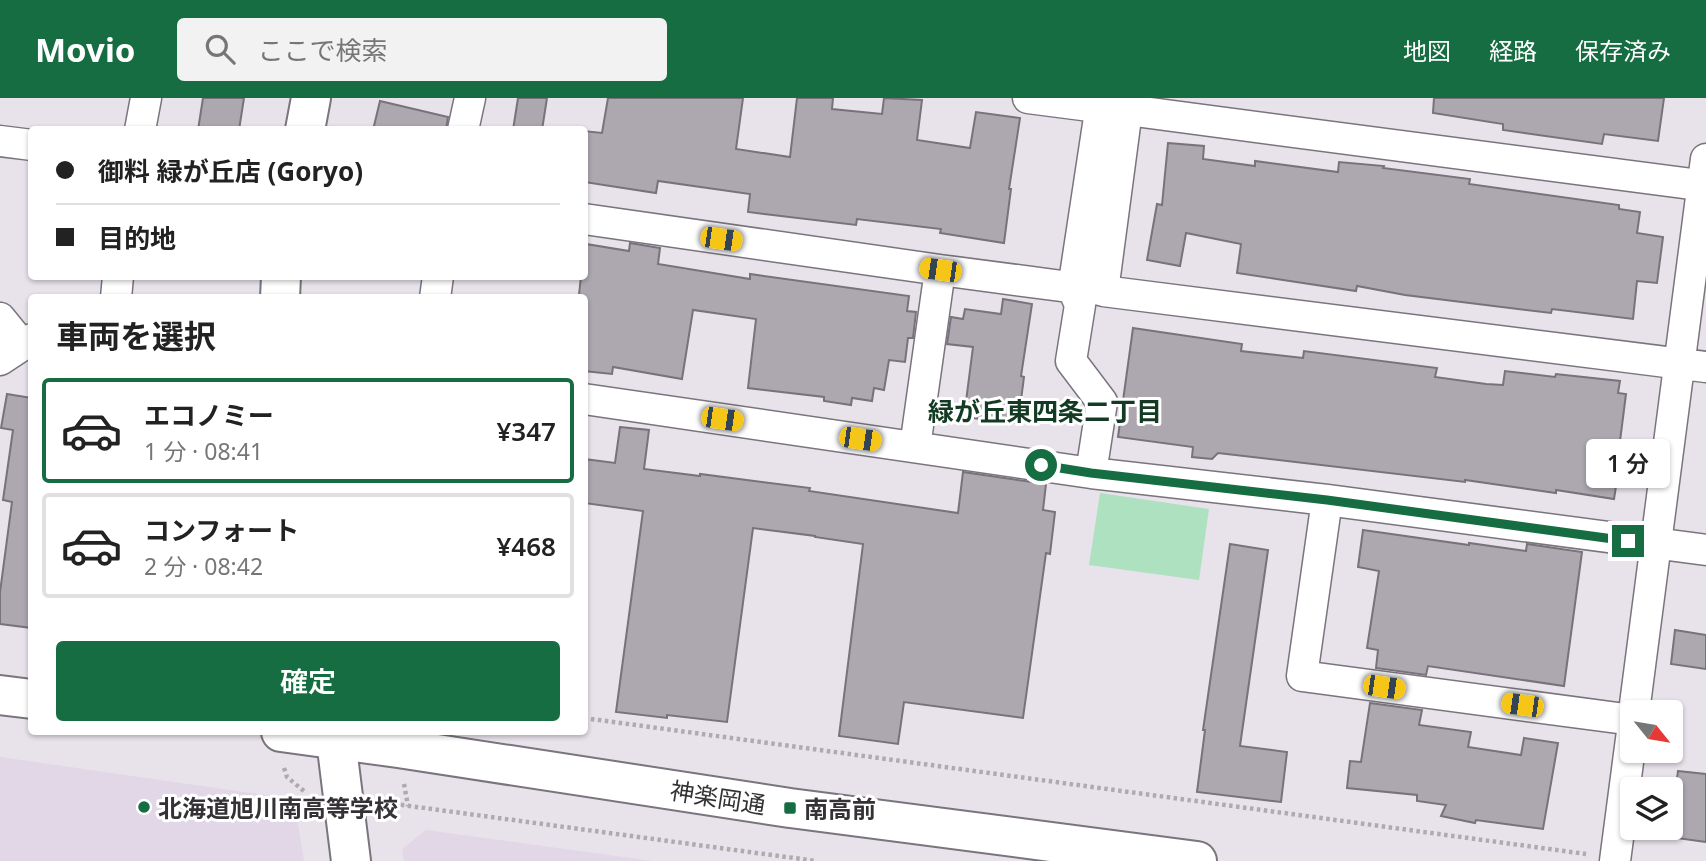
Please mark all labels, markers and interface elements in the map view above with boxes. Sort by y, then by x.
search box [177,18,667,81]
text: Movio [35,27,135,72]
icon: search [201,30,239,68]
text: ここで検索 [257,32,387,68]
text: 地図 [1403,34,1451,67]
text: 経路 [1489,34,1537,67]
text: 保存済み [1575,34,1671,67]
text: 御料 緑が丘店 (Goryo) [98,153,363,189]
text: 目的地 [98,220,176,256]
car [699,226,744,252]
car [918,257,963,283]
text: 車両を選択 [56,314,216,357]
district label: 緑が丘東四条二丁目 [928,393,1162,429]
text: エコノミー [144,397,274,433]
icon: car [60,399,123,462]
car [700,406,745,432]
text: ¥347 [497,413,556,449]
car [838,426,883,452]
text: 1 分 · 08:41 [144,435,263,467]
callout: 1 分 [1586,440,1670,488]
text: 1 分 [1607,447,1649,479]
route start [1025,449,1057,481]
text: コンフォート [144,512,299,548]
icon: car [60,514,123,577]
route end [1612,525,1644,557]
text: ¥468 [497,528,556,564]
text: 2 分 · 08:42 [144,550,263,582]
button: 確定 [56,641,560,721]
car [1362,674,1407,700]
car [1500,692,1545,718]
north arrow [1620,700,1684,763]
map controls [1620,700,1683,840]
street label: 神楽岡通 [668,773,768,821]
button: layers [1620,777,1683,840]
place label: 北海道旭川南高等学校 [158,791,398,824]
place label: 南高前 [804,792,876,825]
marker: 北海道旭川南高等学校 [136,799,152,815]
marker: 南高前 [782,800,798,816]

